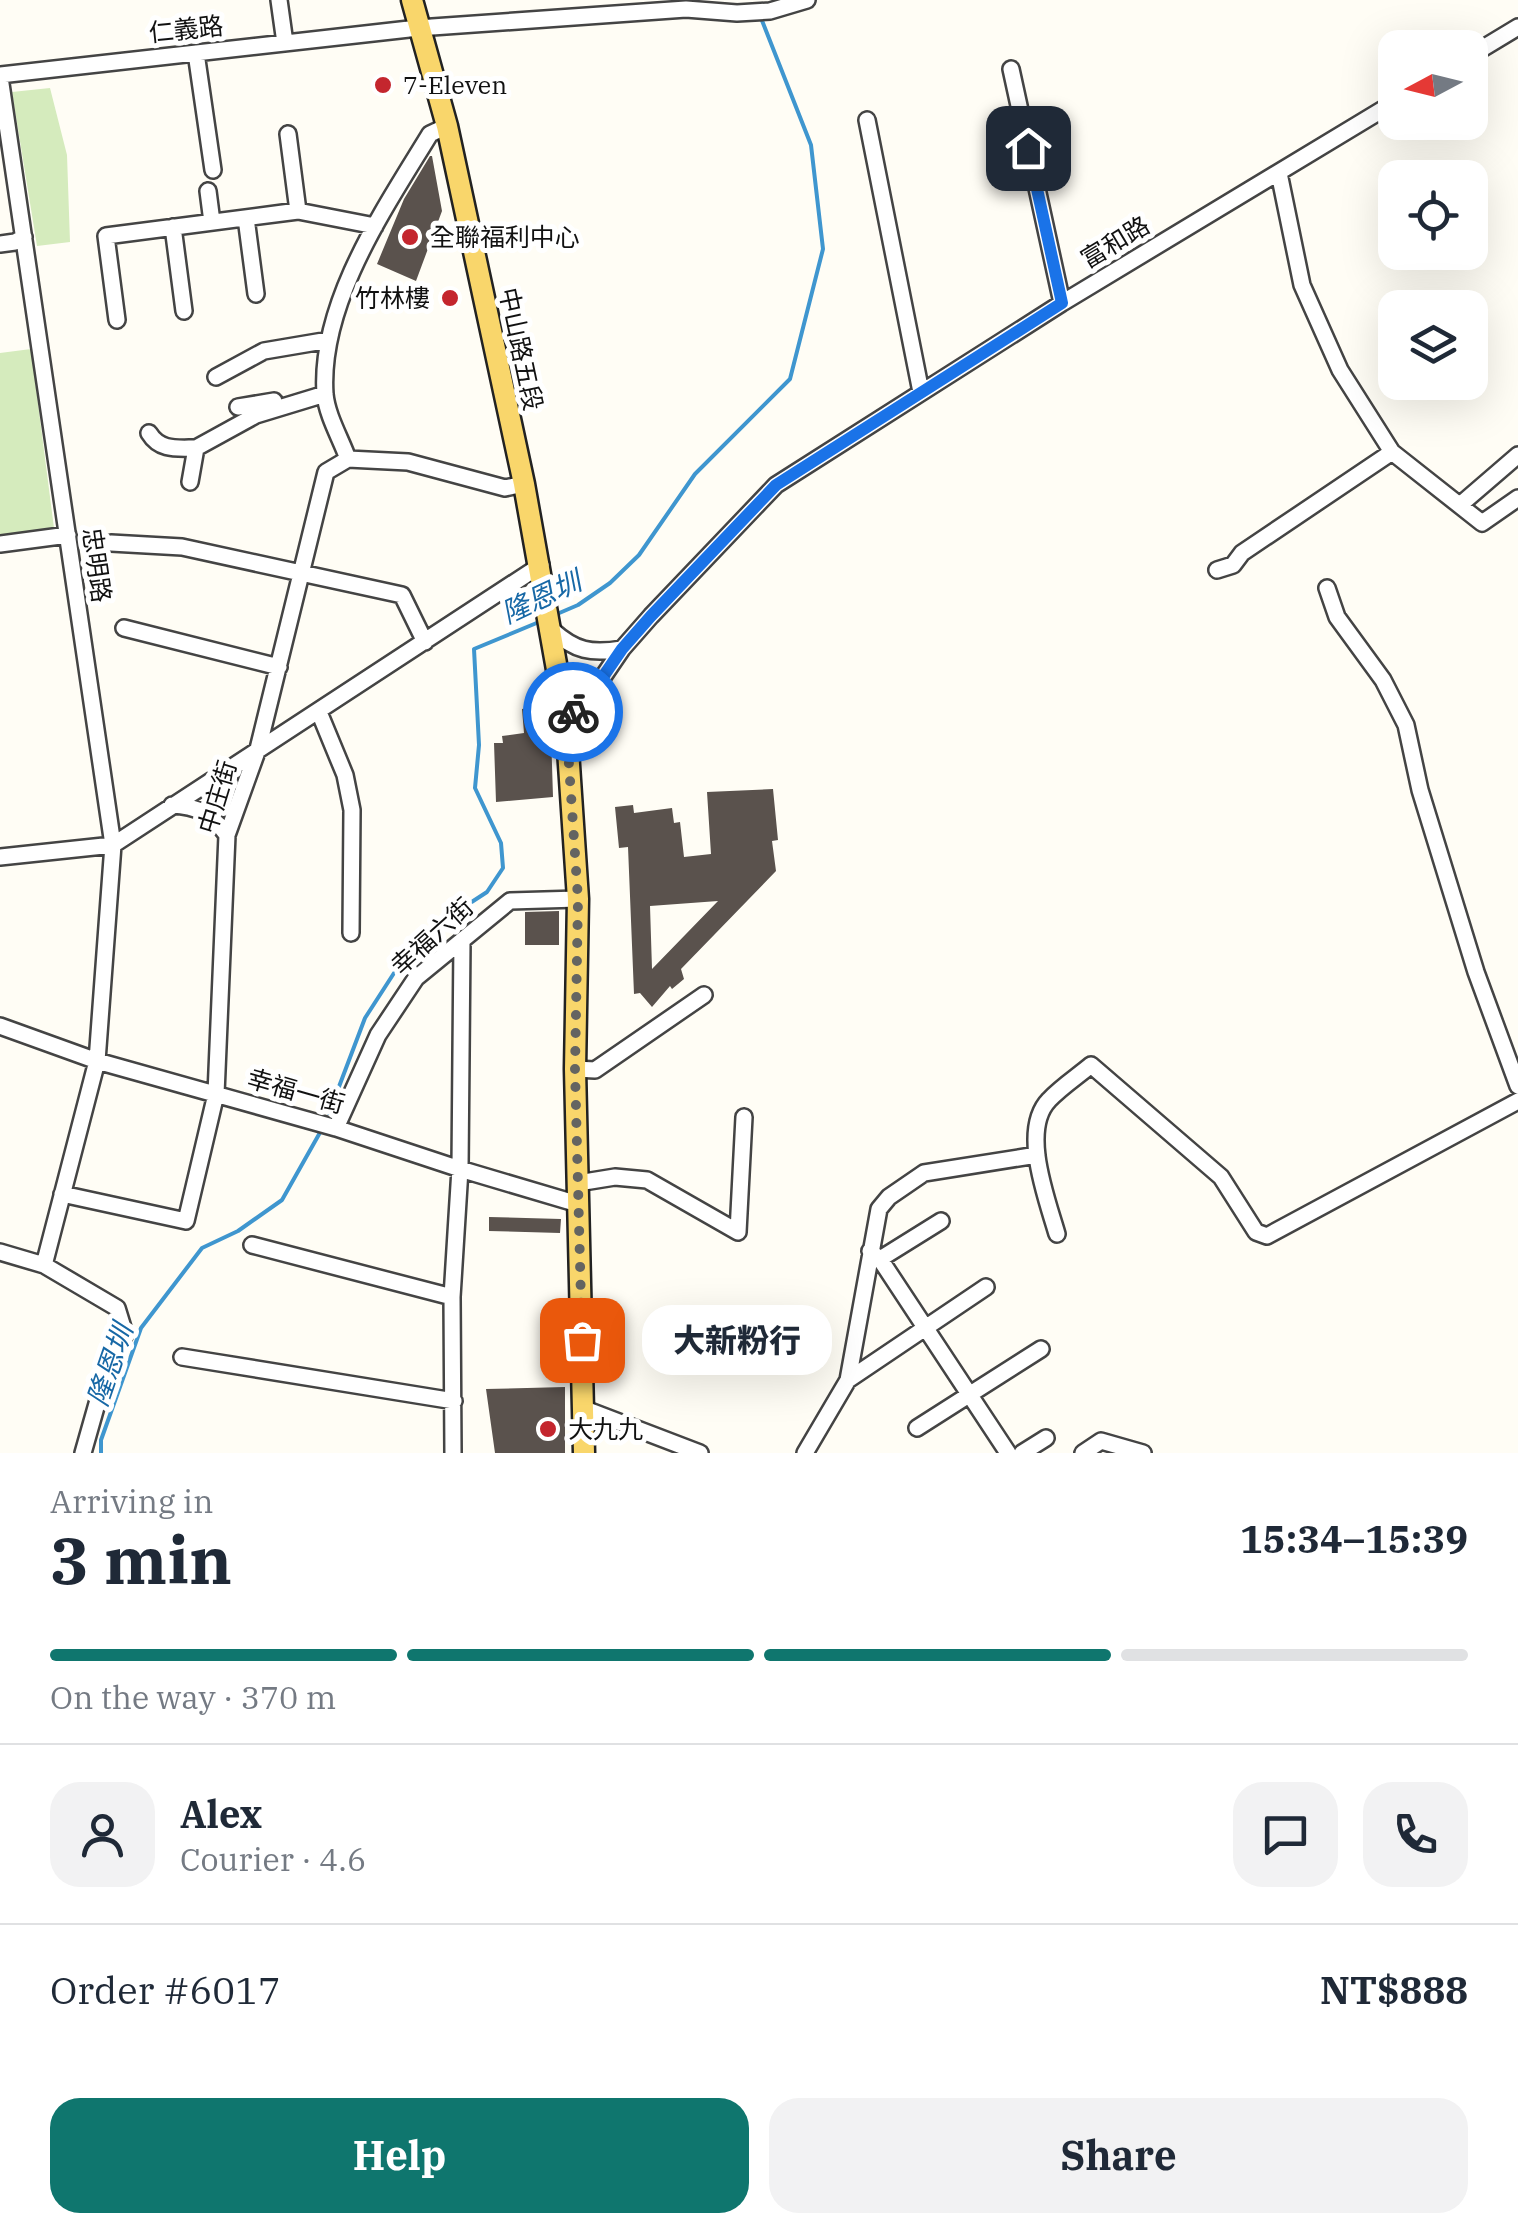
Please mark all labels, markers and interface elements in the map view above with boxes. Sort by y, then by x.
street label: 仁義路 [147,8,225,49]
north arrow [1378,30,1488,140]
map controls [1378,30,1488,400]
place label: 7-Eleven [403,68,507,101]
marker: 7-Eleven [372,74,394,96]
pin [986,106,1071,191]
icon: home [1001,121,1056,176]
button: locate [1378,160,1488,270]
street label: 富和路 [1074,208,1155,275]
place label: 全聯福利中心 [430,220,580,253]
marker: 全聯福利中心 [399,226,421,248]
place label: 竹林樓 [355,281,430,314]
street label: 中山路五段 [492,284,551,413]
marker: 竹林樓 [439,287,461,309]
button: layers [1378,290,1488,400]
street label: 忠明路 [76,525,119,604]
water label: 隆恩圳 [495,560,590,631]
courier [523,662,623,762]
icon: bike [546,685,601,740]
street label: 中庄街 [190,756,243,838]
street label: 幸福六街 [383,890,480,981]
street label: 幸福一街 [244,1061,349,1120]
pin [540,1298,625,1383]
callout: 大新粉行 [642,1305,832,1375]
icon: bag [555,1313,610,1368]
water label: 隆恩圳 [78,1315,142,1411]
text: 大新粉行 [673,1319,801,1361]
place label: 大九九 [568,1412,643,1445]
marker: 大九九 [537,1418,559,1440]
text: Arriving in [50,1480,213,1522]
text: 15:34–15:39 [1240,1514,1468,1563]
text: 3 min [50,1517,232,1602]
text: On the way · 370 m [50,1676,336,1718]
button: person [50,1782,155,1887]
button: chat [1233,1782,1338,1887]
button: phone [1363,1782,1468,1887]
text: Alex [180,1789,262,1838]
text: Courier · 4.6 [180,1838,366,1880]
text: Order #6017 [50,1965,281,2014]
text: NT$888 [1320,1965,1468,2014]
button: Help [50,2098,749,2213]
button: Share [769,2098,1468,2213]

